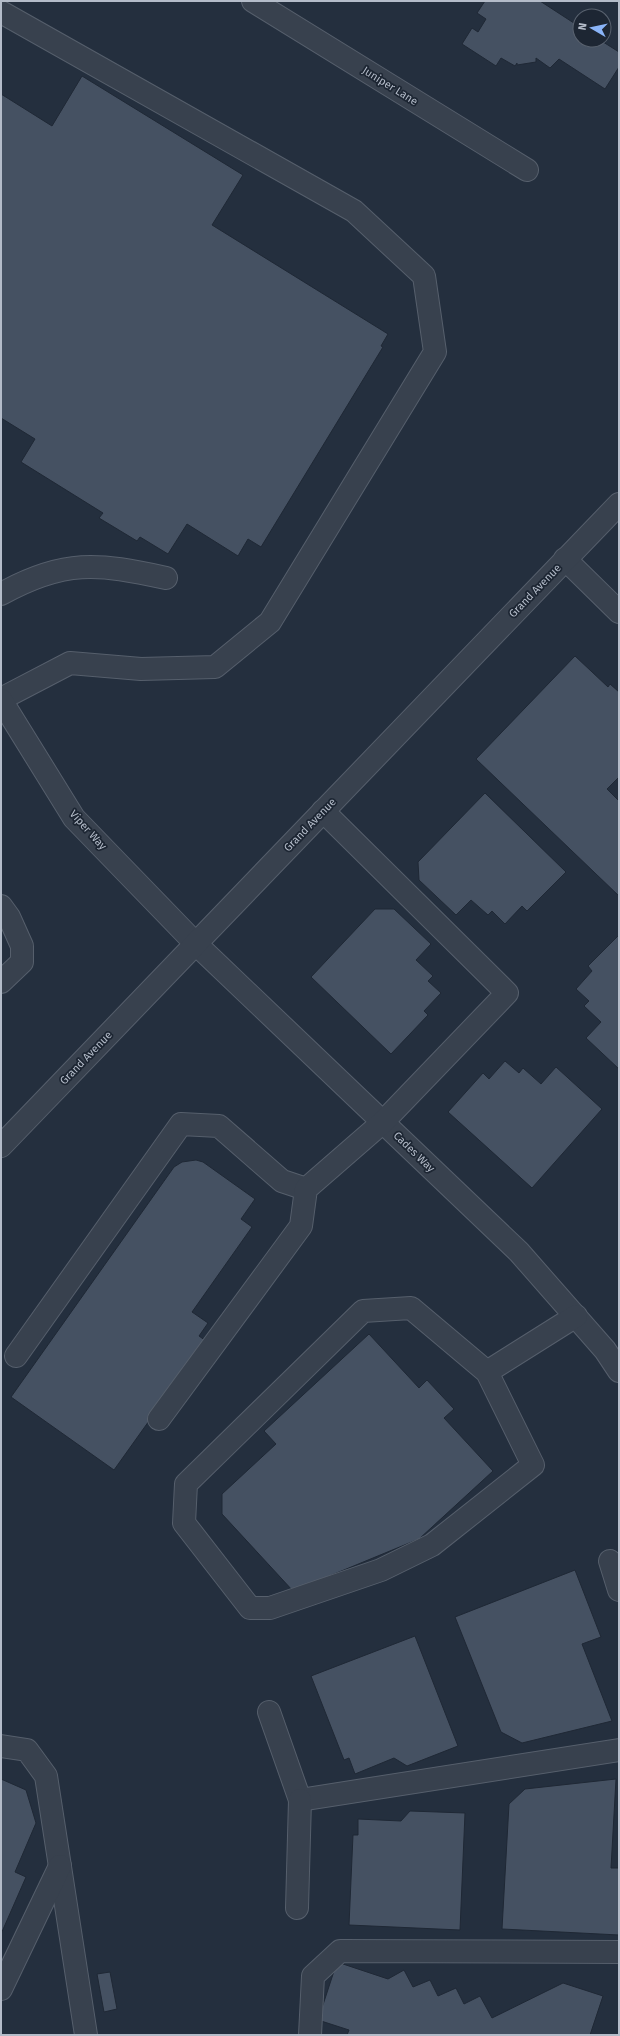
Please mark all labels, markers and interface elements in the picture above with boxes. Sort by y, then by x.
north arrow [572,8,612,48]
text: N [576,22,590,31]
street label: Juniper Lane [360,64,420,108]
street label: Grand Avenue [506,562,564,620]
street label: Grand Avenue [281,796,339,854]
street label: Viper Way [67,807,110,853]
street label: Grand Avenue [57,1029,115,1087]
street label: Cades Way [391,1129,438,1175]

